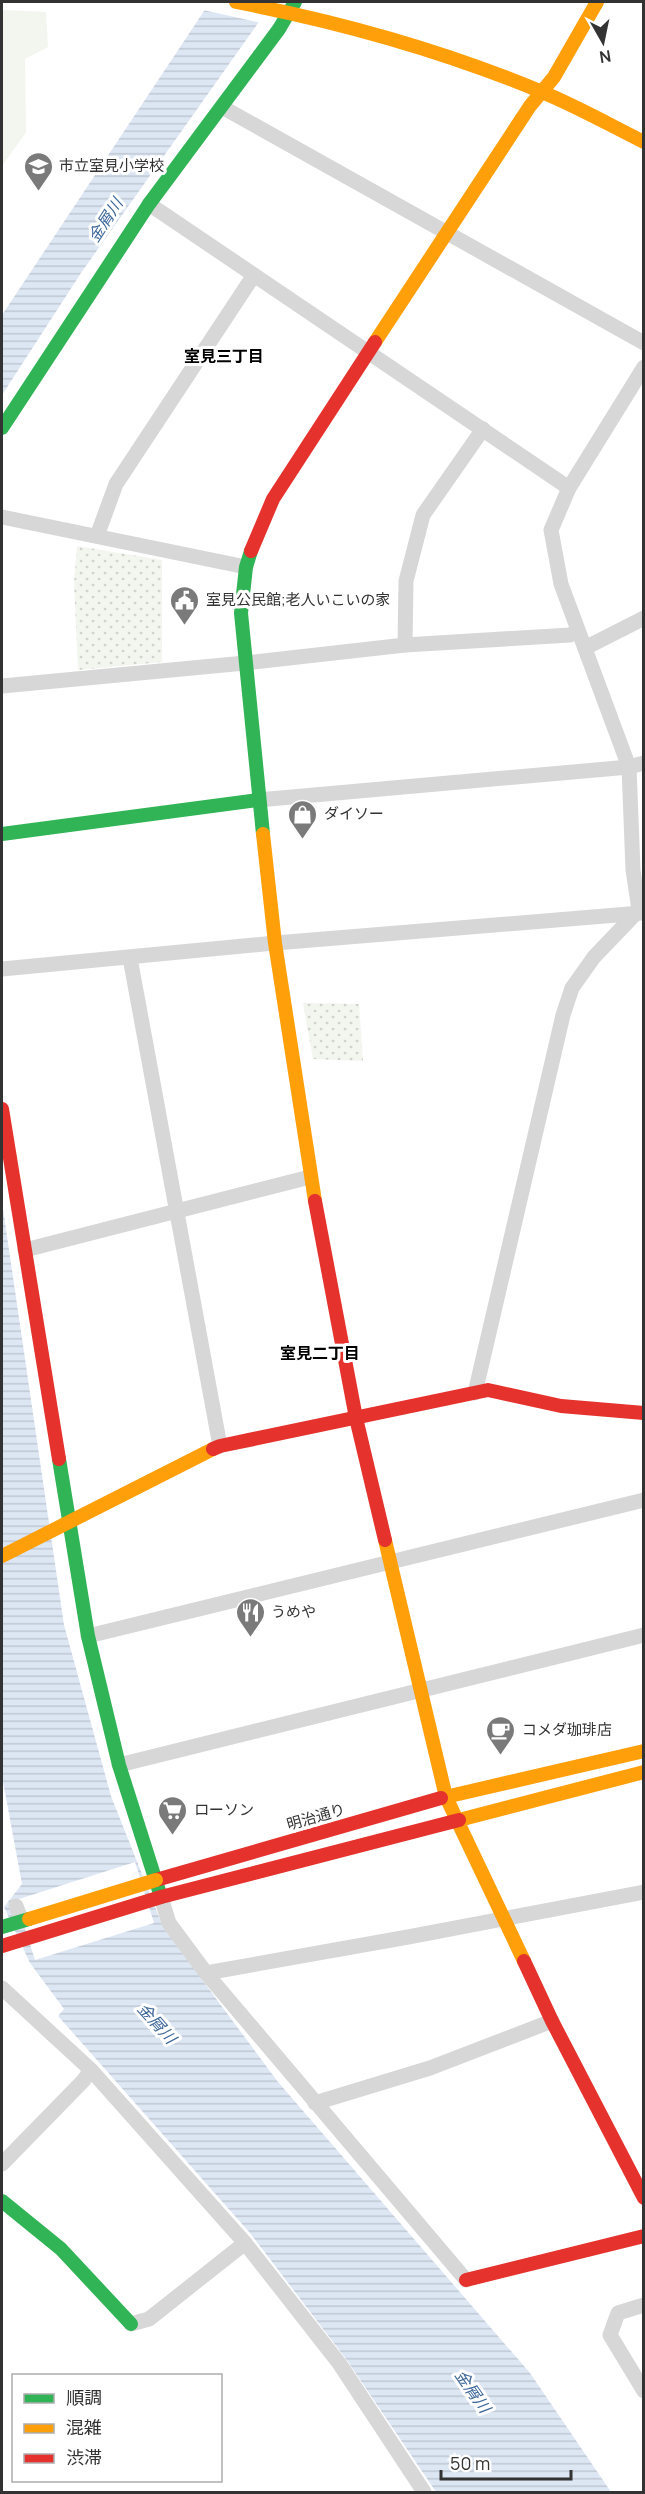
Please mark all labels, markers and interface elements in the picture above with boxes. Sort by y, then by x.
north arrow [573,12,633,72]
text: N [598,45,613,69]
school or university icon: 市立室見小学校 [22,150,54,192]
place label: 市立室見小学校 [59,155,164,176]
water label: 金屑川 [83,192,128,246]
district label: 室見三丁目 [184,345,264,367]
public building icon: 室見公民館;老人いこいの家 [169,584,201,626]
place label: 室見公民館;老人いこいの家 [206,589,391,610]
shop icon: ダイソー [287,798,319,840]
place label: ダイソー [324,803,384,824]
district label: 室見二丁目 [280,1342,360,1364]
restaurant icon: うめや [234,1596,266,1638]
place label: うめや [271,1601,316,1622]
cafe icon: コメダ珈琲店 [485,1714,517,1756]
place label: コメダ珈琲店 [522,1719,612,1740]
supermarket icon: ローソン [157,1794,189,1836]
street label: 明治通り [284,1798,348,1835]
place label: ローソン [194,1799,254,1820]
water label: 金屑川 [133,1998,183,2050]
water label: 金屑川 [450,2365,497,2419]
legend [12,2374,222,2482]
text: 順調 [66,2385,102,2409]
text: 混雑 [66,2415,102,2439]
scale bar [441,2443,572,2481]
text: 渋滞 [66,2445,102,2469]
text: 50 m [450,2451,490,2475]

